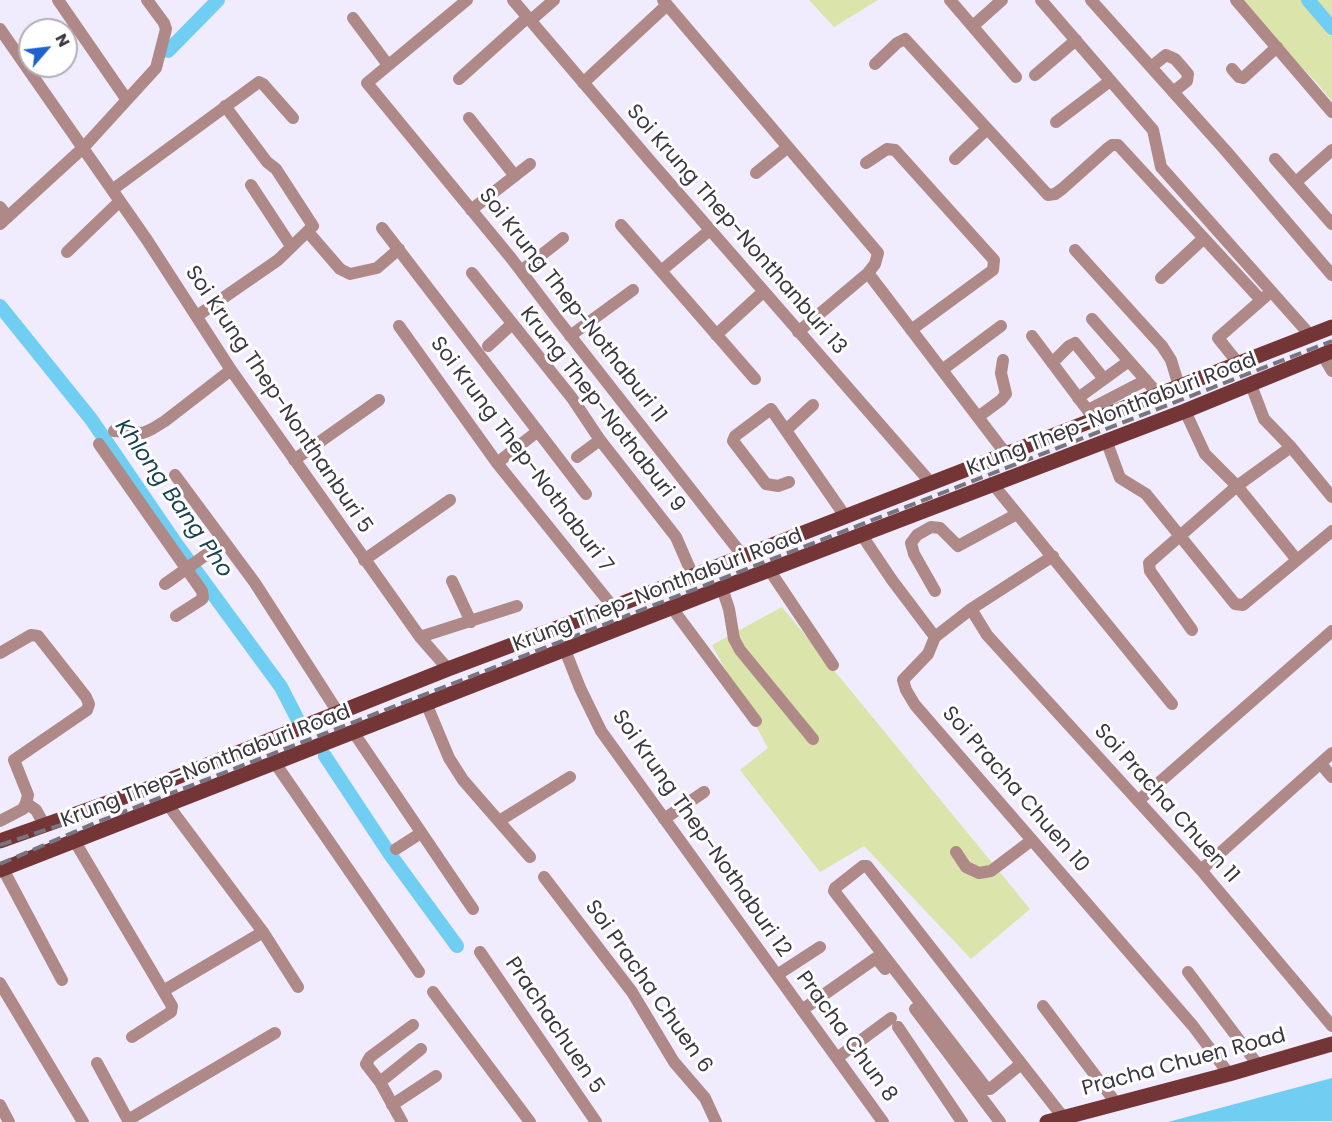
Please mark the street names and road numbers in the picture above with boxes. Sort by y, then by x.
street label: Soi Krung Thep-Nonthanburi 13 [621,100,851,360]
street label: Soi Krung Thep-Nothaburi 11 [473,184,671,428]
street label: Soi Krung Thep-Nonthanburi 5 [179,262,377,538]
street label: Krung Thep-Nothaburi 9 [514,302,690,518]
street label: Soi Krung Thep-Nothaburi 7 [424,332,618,578]
street label: Krung Thep-Nonthaburi Road [964,348,1260,482]
street label: Krung Thep-Nonthaburi Road [510,524,806,658]
street label: Krung Thep-Nonthaburi Road [58,700,354,834]
street label: Soi Pracha Chuen 10 [936,702,1094,878]
street label: Soi Krung Thep-Nothaburi 12 [606,706,796,962]
street label: Soi Pracha Chuen 11 [1088,719,1244,889]
street label: Soi Pracha Chuen 6 [579,896,717,1078]
street label: Prachachuen 5 [499,953,609,1099]
street label: Pracha Chun 8 [790,967,902,1107]
street label: Pracha Chuen Road [1079,1024,1289,1102]

